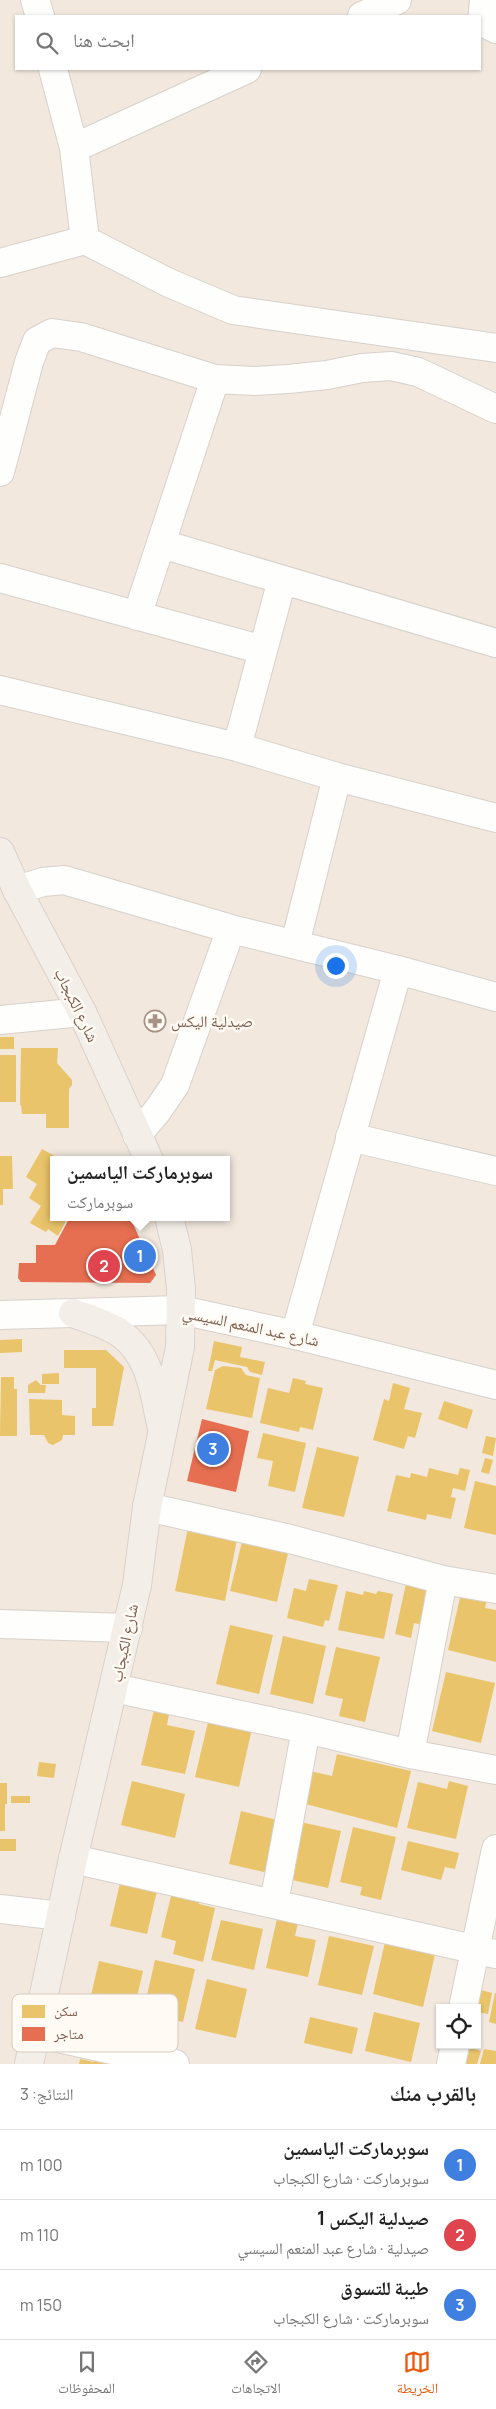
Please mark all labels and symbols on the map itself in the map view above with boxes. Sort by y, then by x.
your location [323,953,349,979]
street label: شارع الكبجاب [50,964,104,1046]
pharmacy icon: صيدلية اليكس [143,1009,167,1033]
place label: صيدلية اليكس [171,1010,253,1032]
pin: 1 [124,1237,156,1275]
pin: 2 [88,1247,120,1285]
street label: شارع عبد المنعم السيسي [180,1301,321,1353]
pin: 3 [197,1430,229,1468]
street label: شارع الكبجاب [105,1602,143,1684]
legend [12,1994,178,2052]
text: سكن [54,2001,78,2020]
text: متاجر [53,2024,84,2043]

